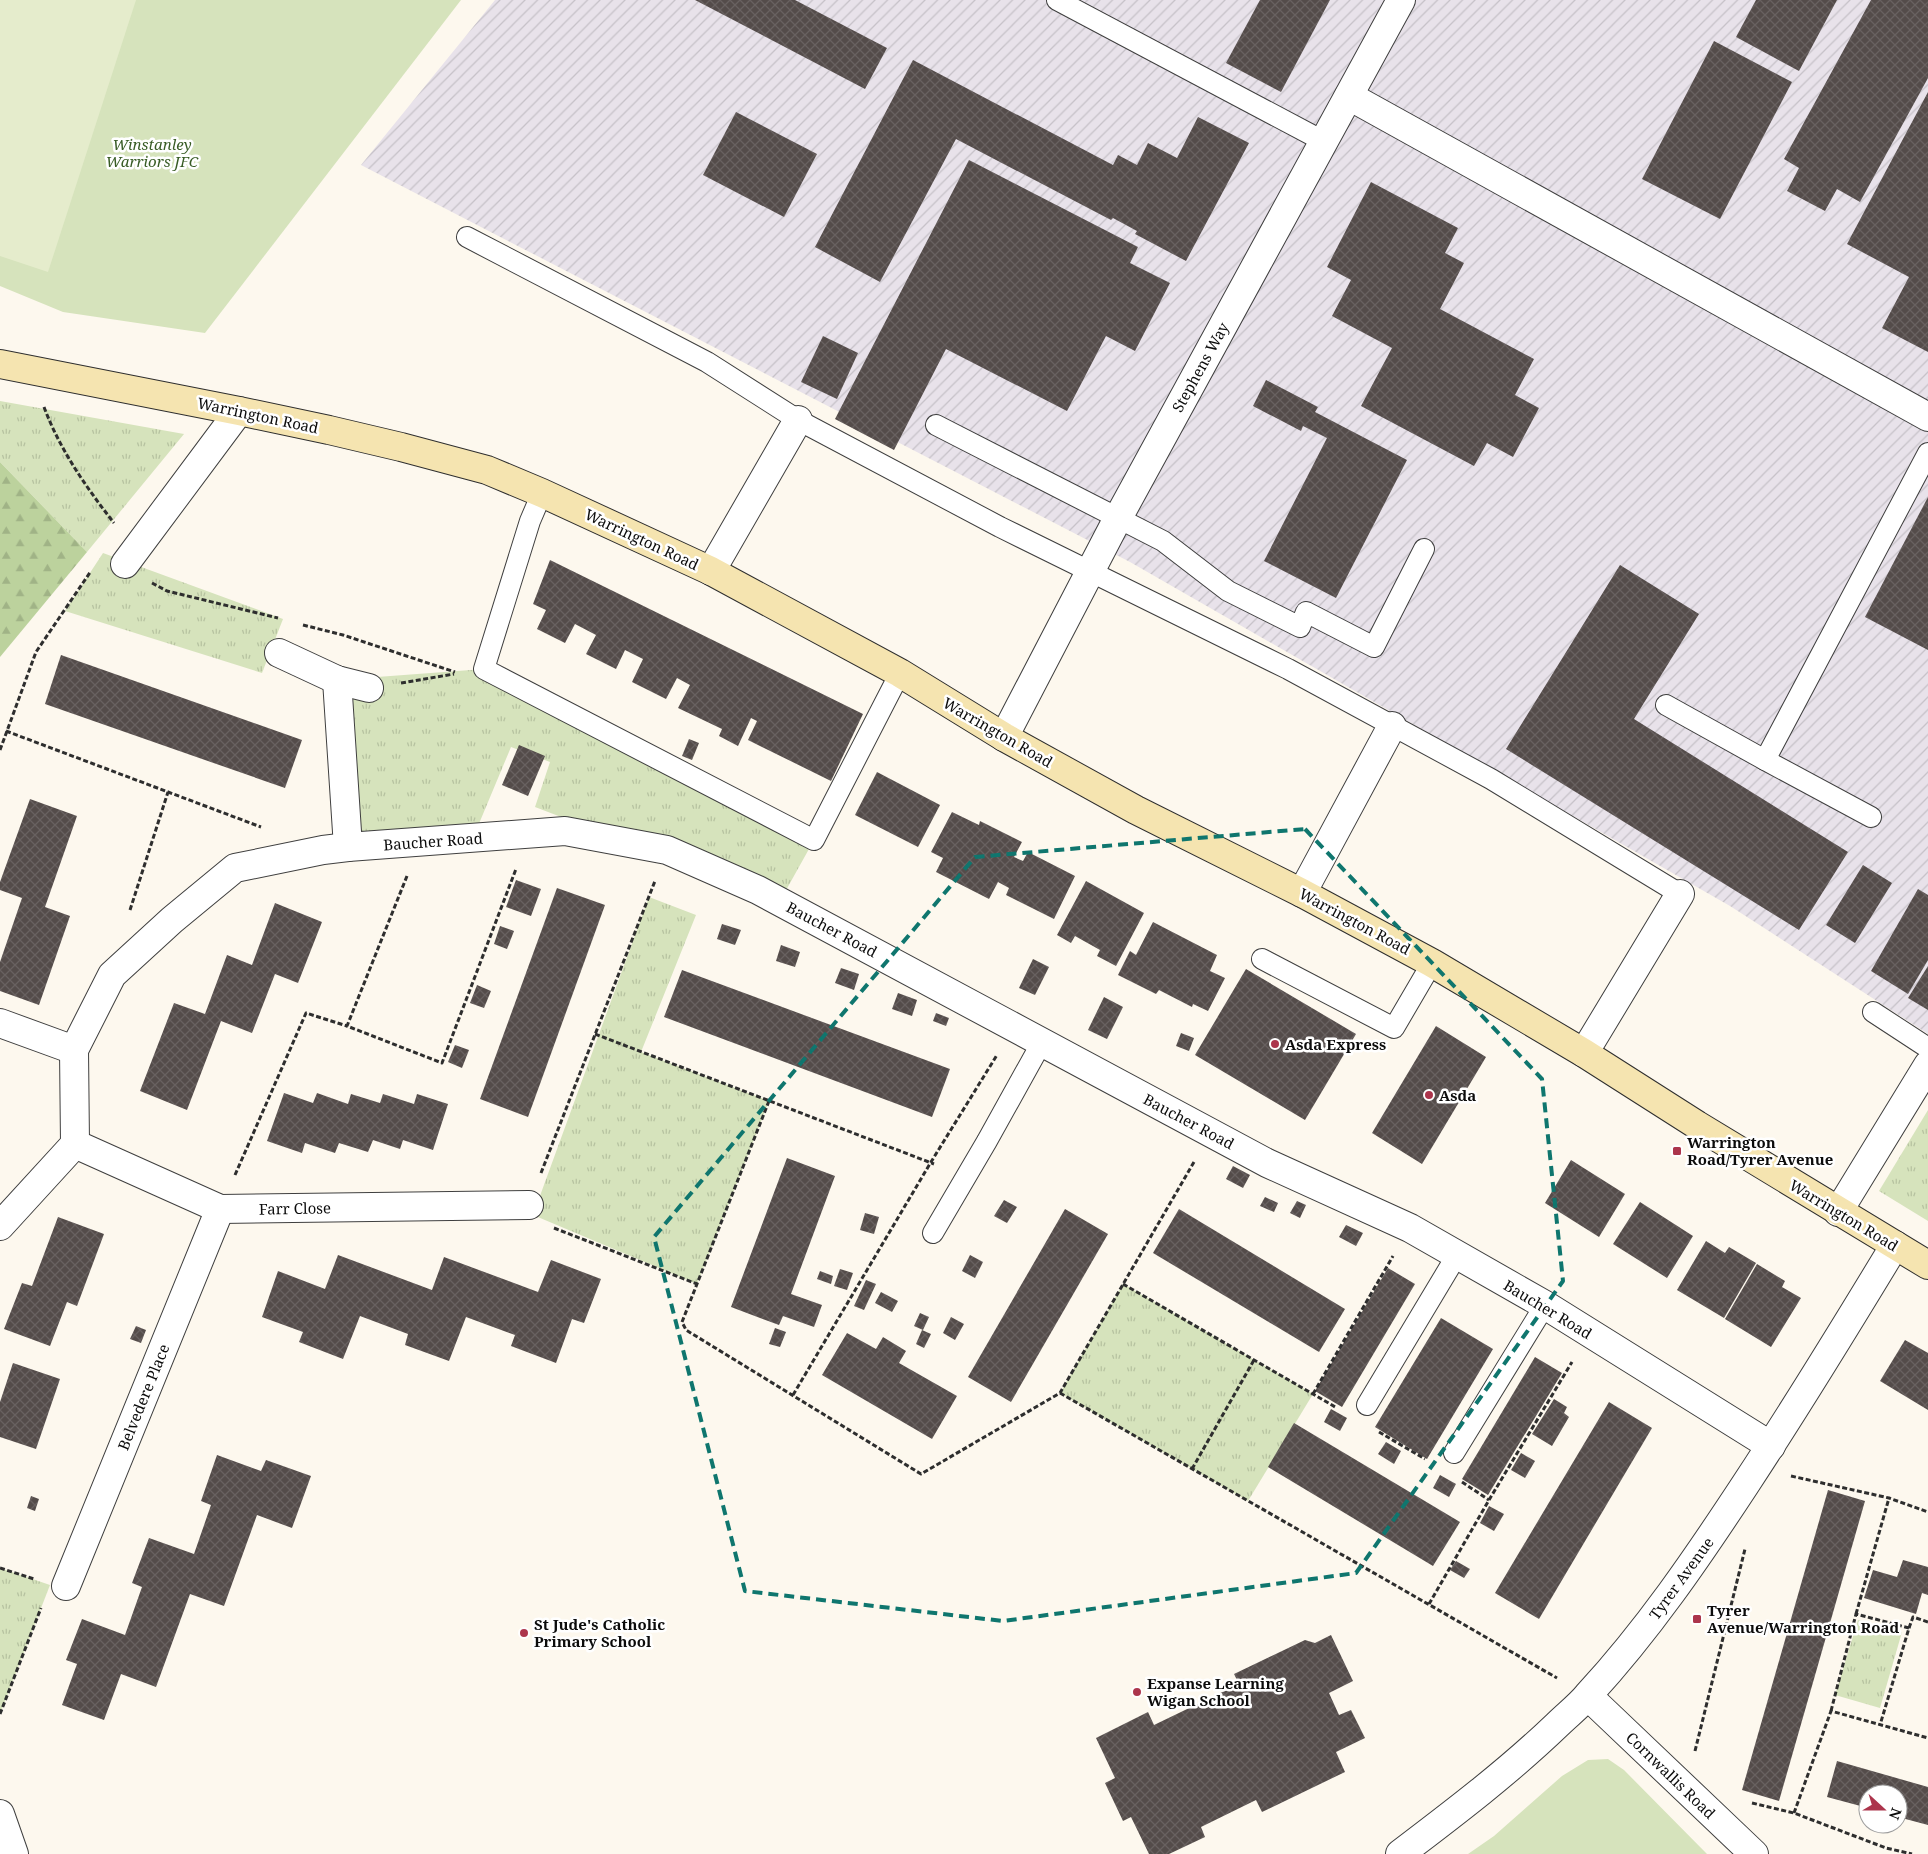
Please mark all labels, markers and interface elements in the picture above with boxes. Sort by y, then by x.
park label: Winstanley Warriors JFC [106,134,199,171]
street label: Stephens Way [1167,318,1233,416]
street label: Warrington Road [196,392,320,438]
street label: Warrington Road [582,504,702,574]
street label: Warrington Road [940,692,1056,772]
street label: Baucher Road [383,828,483,854]
street label: Warrington Road [1296,883,1414,959]
street label: Baucher Road [783,897,881,961]
place label: Asda Express [1285,1034,1386,1054]
marker: Asda Express [1269,1038,1281,1050]
place label: Asda [1439,1085,1476,1105]
street label: Baucher Road [1140,1089,1238,1153]
marker: Asda [1423,1089,1435,1101]
place label: Warrington Road/Tyrer Avenue [1687,1132,1833,1169]
marker: Warrington Road/Tyrer Avenue [1671,1145,1683,1157]
street label: Warrington Road [1786,1175,1902,1255]
street label: Farr Close [259,1197,331,1219]
street label: Baucher Road [1500,1275,1596,1343]
street label: Belvedere Place [113,1341,173,1453]
street label: Tyrer Avenue [1644,1533,1718,1623]
place label: Tyrer Avenue/Warrington Road [1707,1600,1899,1637]
marker: Tyrer Avenue/Warrington Road [1691,1613,1703,1625]
place label: St Jude's Catholic Primary School [534,1614,665,1651]
marker: St Jude's Catholic Primary School [518,1627,530,1639]
place label: Expanse Learning Wigan School [1147,1673,1284,1710]
marker: Expanse Learning Wigan School [1131,1686,1143,1698]
street label: Cornwallis Road [1622,1727,1720,1823]
north arrow [1858,1784,1908,1834]
text: N [1885,1805,1906,1822]

